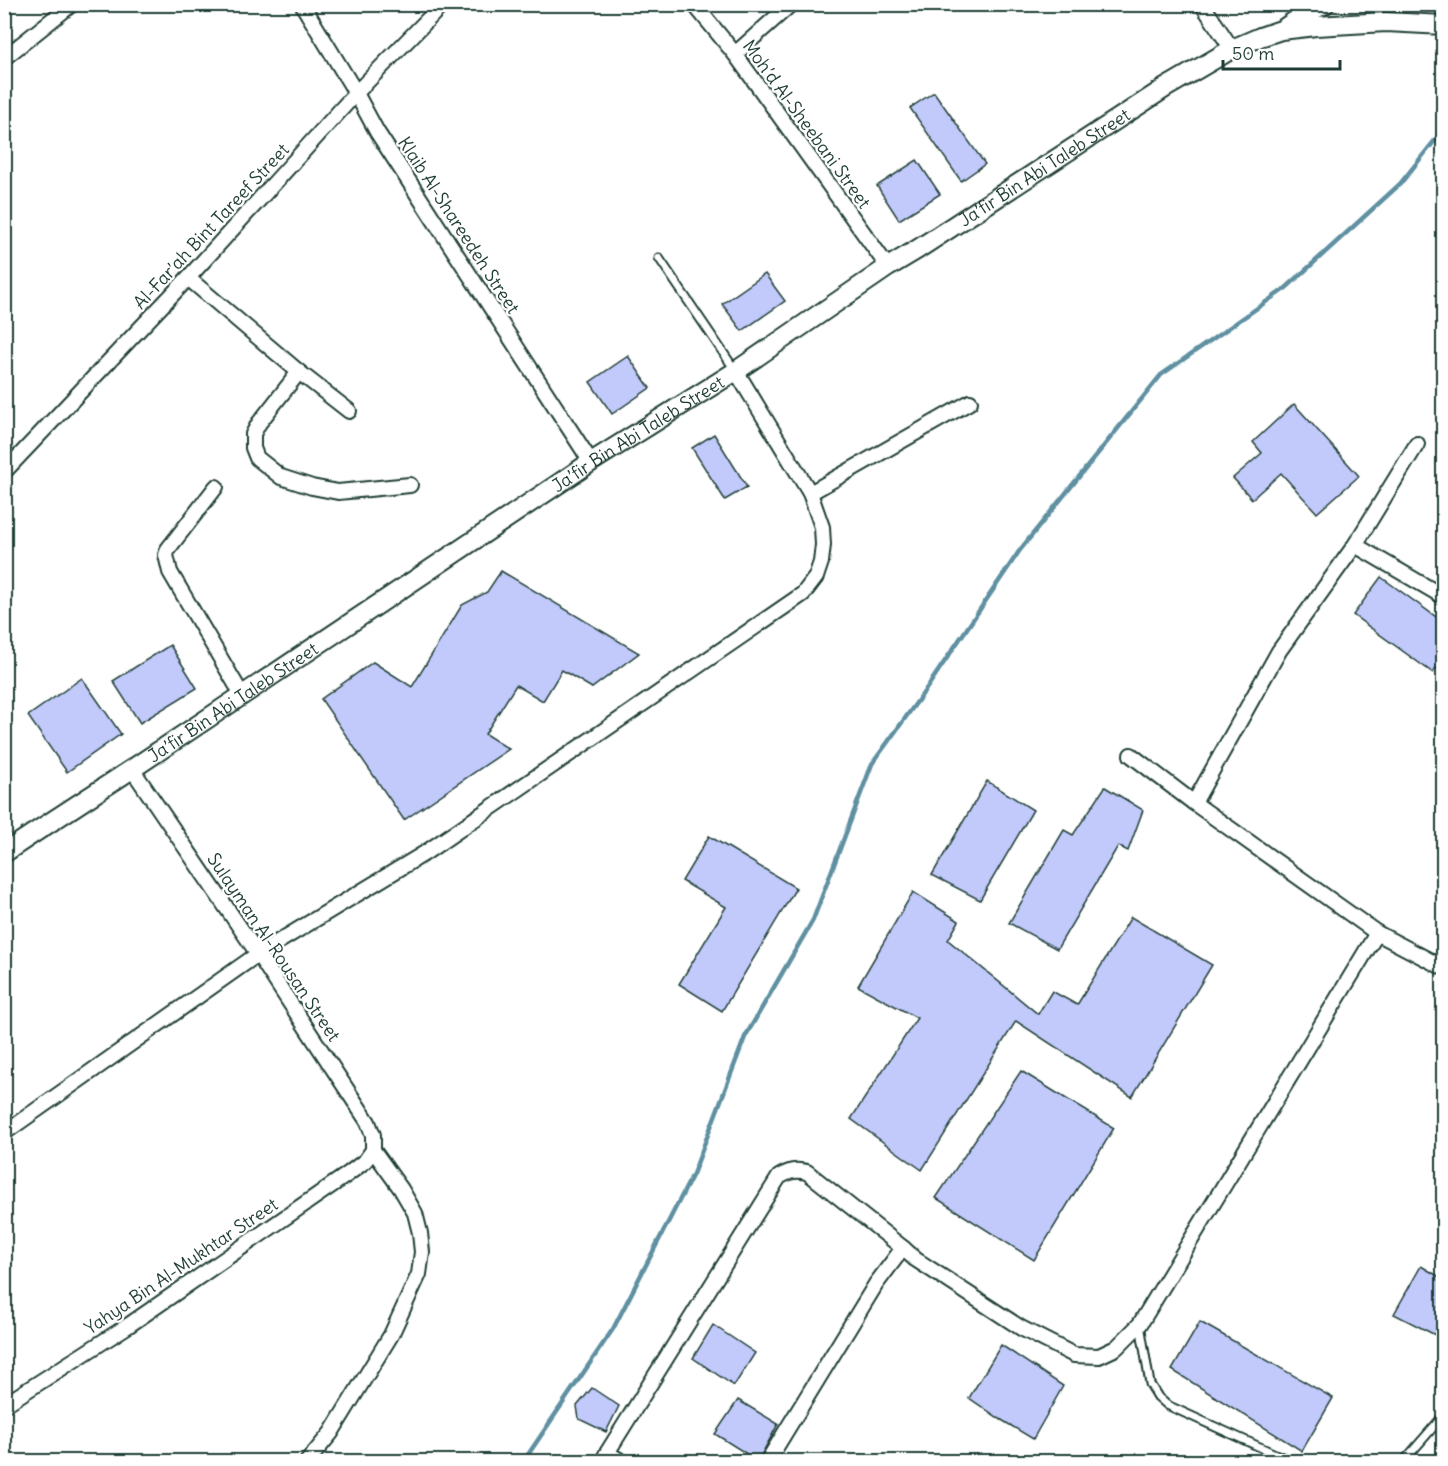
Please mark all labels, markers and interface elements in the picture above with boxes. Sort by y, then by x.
scale bar [1223,33,1340,71]
street label: Moh’d Al-Sheebani Street [738,35,876,213]
text: 50 m [1232,42,1274,65]
street label: Ja’fir Bin Abi Taleb Street [954,103,1134,231]
street label: Klaib Al-Shareedeh Street [393,132,525,318]
street label: Al-Far’ah Bint Tareef Street [128,138,294,314]
street label: Ja’fir Bin Abi Taleb Street [547,370,728,497]
street label: Ja’fir Bin Abi Taleb Street [143,637,322,767]
street label: Sulayman Al-Rousan Street [202,848,346,1046]
street label: Yahya Bin Al-Mukhtar Street [80,1193,282,1339]

